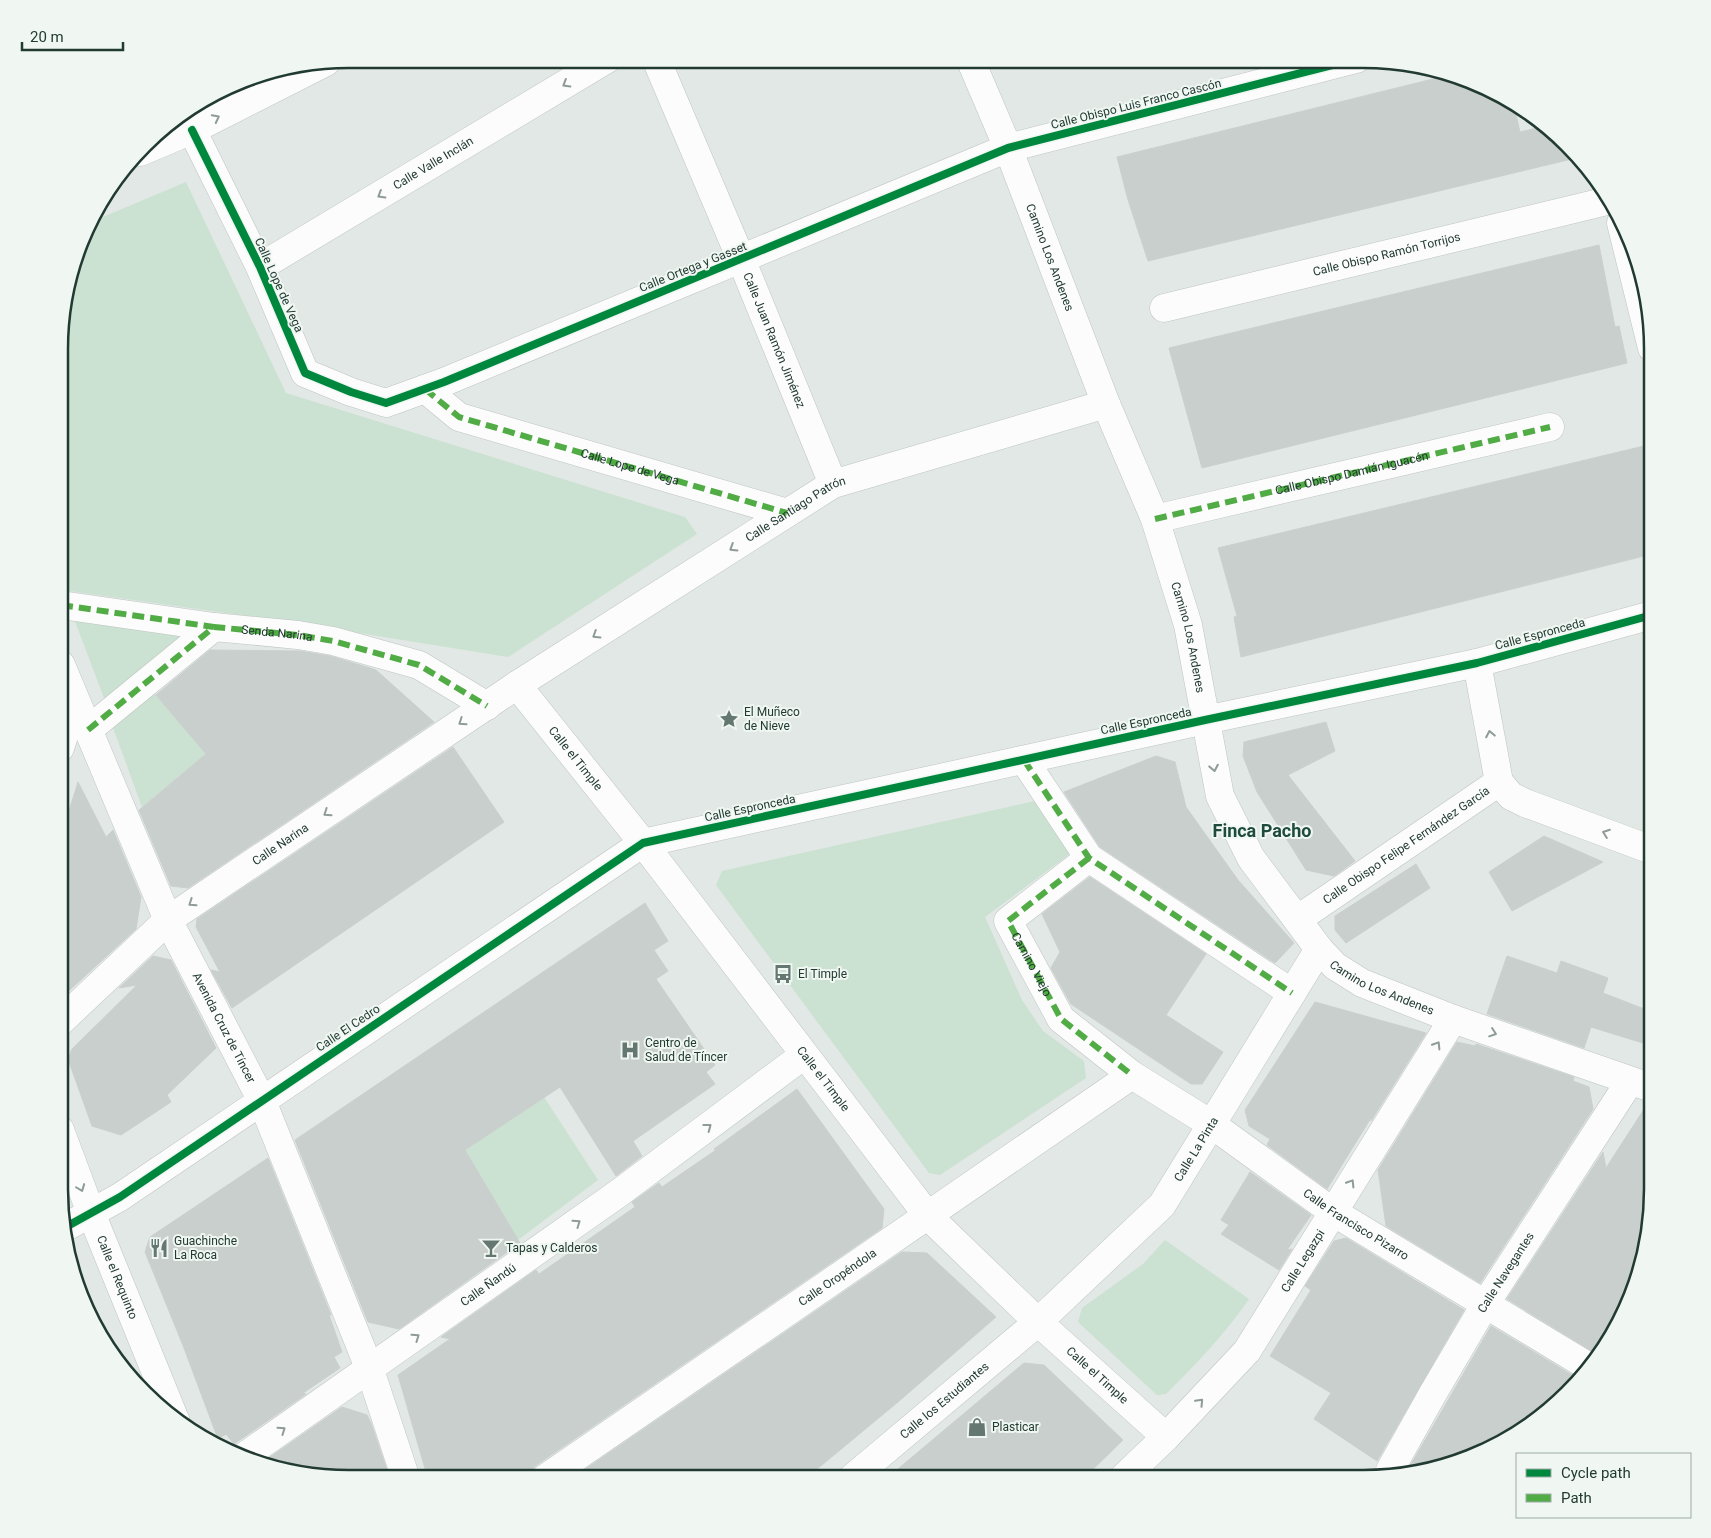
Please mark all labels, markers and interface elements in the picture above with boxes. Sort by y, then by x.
scale bar [22,20,124,52]
text: 20 m [30,28,64,46]
street label: Calle Obispo Luis Franco Cascón [1049,76,1223,132]
one-way arrow [562,77,571,87]
one-way arrow [211,114,220,124]
street label: Calle Valle Inclán [391,134,476,193]
one-way arrow [378,188,387,198]
street label: Camino Los Andenes [1023,202,1077,313]
street label: Calle Obispo Ramón Torrijos [1311,230,1462,279]
street label: Calle Lope de Vega [252,236,306,334]
street label: Calle Ortega y Gasset [637,239,749,295]
street label: Calle Juan Ramón Jiménez [740,270,808,410]
street label: Calle Lope de Vega [579,446,681,488]
street label: Calle Obispo Damián Iguacén [1274,449,1430,498]
street label: Calle Santiago Patrón [743,474,847,545]
one-way arrow [729,542,739,551]
street label: Camino Los Andenes [1168,580,1208,694]
street label: Calle Espronceda [1493,615,1587,653]
street label: Senda Narina [241,623,314,644]
one-way arrow [592,629,602,638]
place label: El Muñeco de Nieve [744,705,800,733]
street label: Calle Espronceda [1099,705,1193,737]
place icon: El Muñeco de Nieve [718,708,740,730]
one-way arrow [458,716,467,726]
street label: Calle el Timple [546,724,605,793]
one-way arrow [1486,729,1496,738]
one-way arrow [1209,763,1219,772]
street label: Calle Obispo Felipe Fernández García [1320,784,1492,907]
street label: Calle Espronceda [703,792,797,824]
one-way arrow [323,807,333,816]
street label: Calle Narina [250,820,311,868]
district label: Finca Pacho [1213,820,1311,841]
one-way arrow [1602,829,1611,839]
one-way arrow [188,897,198,906]
street label: Camino Viejo [1008,930,1055,999]
street label: Camino Los Andenes [1327,958,1436,1018]
bus stop icon: El Timple [772,963,794,985]
place label: El Timple [798,967,847,981]
street label: Avenida Cruz de Tíncer [190,970,258,1085]
street label: Calle El Cedro [313,1001,383,1054]
one-way arrow [1489,1027,1497,1037]
place label: Centro de Salud de Tíncer [645,1036,727,1064]
hospital icon: Centro de Salud de Tíncer [619,1039,641,1061]
one-way arrow [1431,1041,1441,1050]
street label: Calle el Timple [794,1044,853,1114]
street label: Calle La Pinta [1171,1114,1221,1184]
one-way arrow [702,1124,712,1133]
one-way arrow [1345,1179,1355,1188]
one-way arrow [75,1183,85,1192]
street label: Calle Francisco Pizarro [1300,1186,1412,1263]
one-way arrow [571,1220,581,1229]
street label: Calle Legazpi [1278,1227,1328,1295]
street label: Calle Navegantes [1475,1230,1537,1315]
street label: Calle el Requinto [94,1233,141,1321]
place label: Guachinche La Roca [174,1234,237,1262]
restaurant icon: Guachinche La Roca [148,1237,170,1259]
bar icon: Tapas y Calderos [480,1237,502,1259]
place label: Tapas y Calderos [506,1241,598,1255]
street label: Calle Oropéndola [796,1246,879,1309]
street label: Calle Ñandú [458,1261,519,1309]
one-way arrow [410,1334,419,1343]
street label: Calle el Timple [1064,1344,1131,1407]
street label: Calle los Estudiantes [897,1359,992,1442]
one-way arrow [1194,1398,1203,1407]
shop icon: Plasticar [966,1416,988,1438]
place label: Plasticar [992,1420,1039,1434]
one-way arrow [277,1427,286,1436]
legend [1516,1453,1691,1518]
text: Cycle path [1561,1464,1631,1482]
text: Path [1561,1489,1592,1507]

